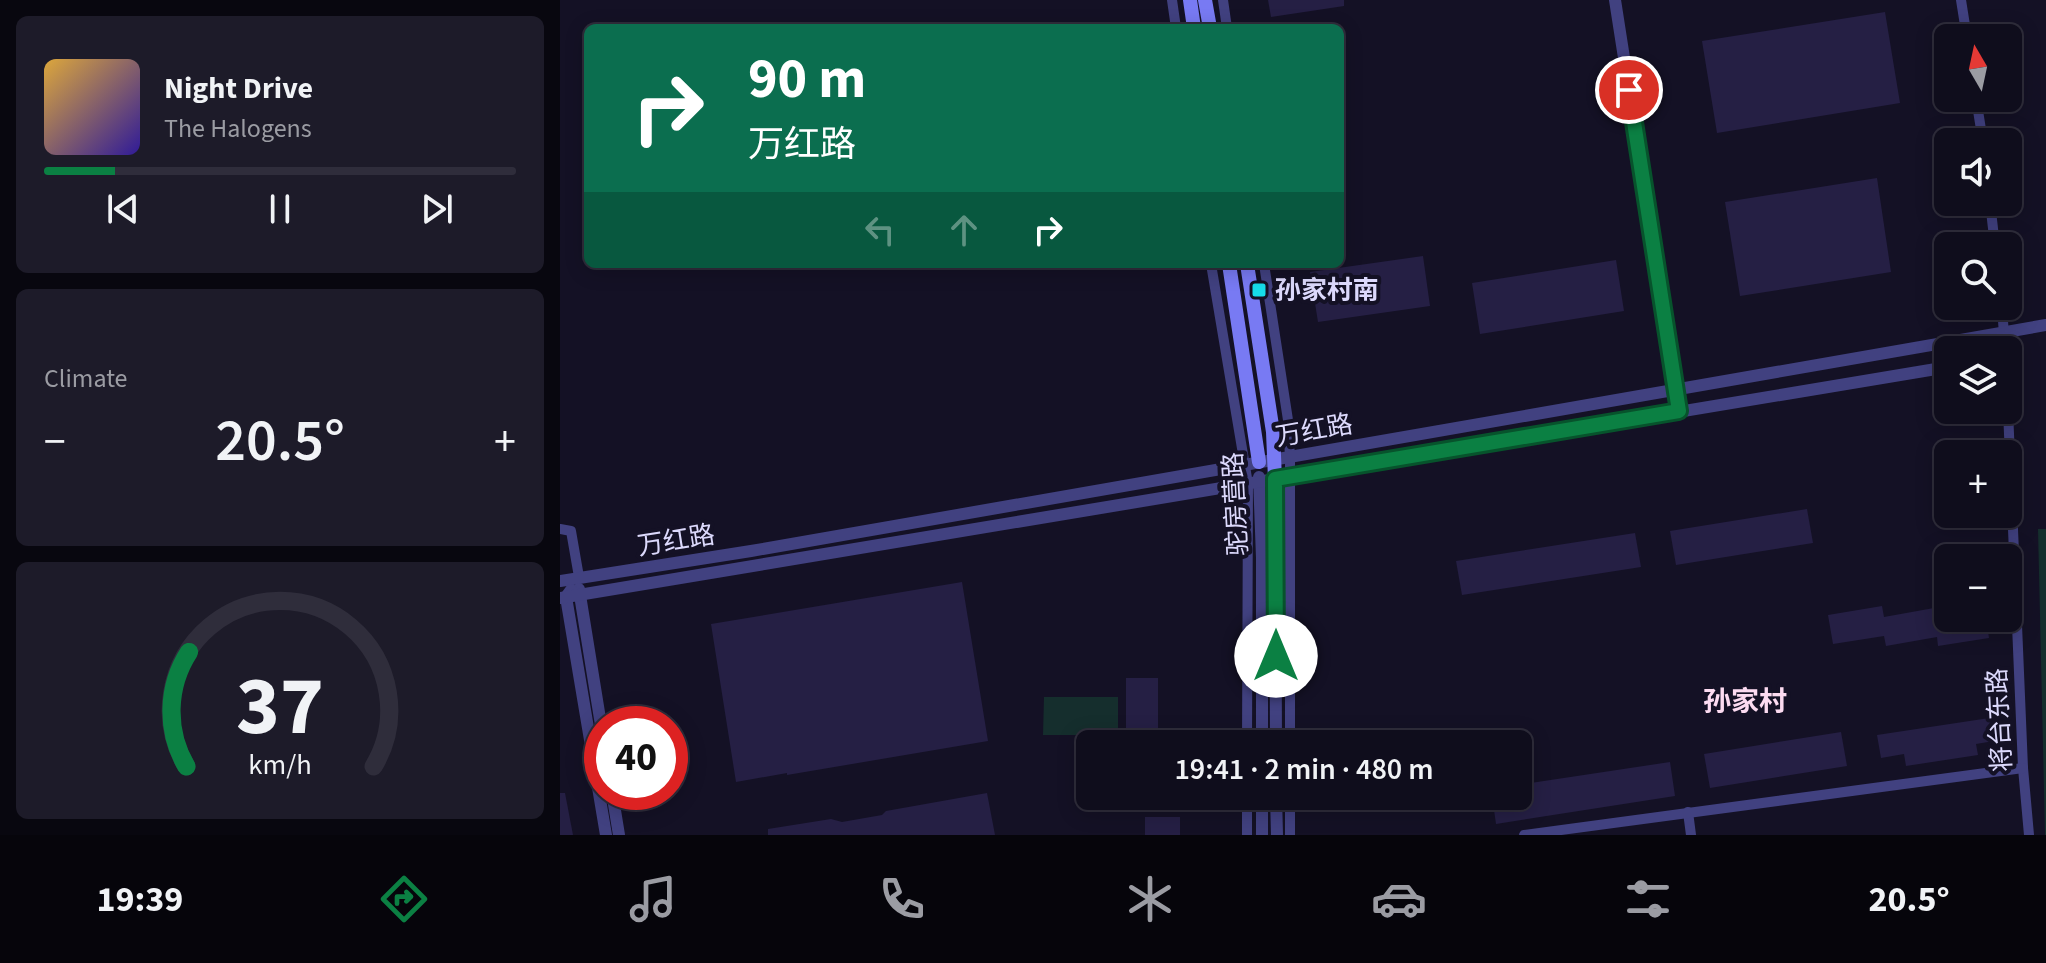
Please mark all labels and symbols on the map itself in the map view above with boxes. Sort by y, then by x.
north arrow [1934,24,2022,112]
pin [1595,56,1663,124]
place label: 孙家村南 [1275,272,1379,309]
marker: 孙家村南 [1250,281,1268,299]
street label: 万红路 [1272,405,1356,455]
street label: 驼房营路 [1214,451,1257,557]
street label: 万红路 [635,516,717,565]
position arrow [1234,614,1318,698]
street label: 将台东路 [1978,667,2021,773]
district label: 孙家村 [1703,682,1787,722]
speed limit sign: 40 [584,706,688,810]

